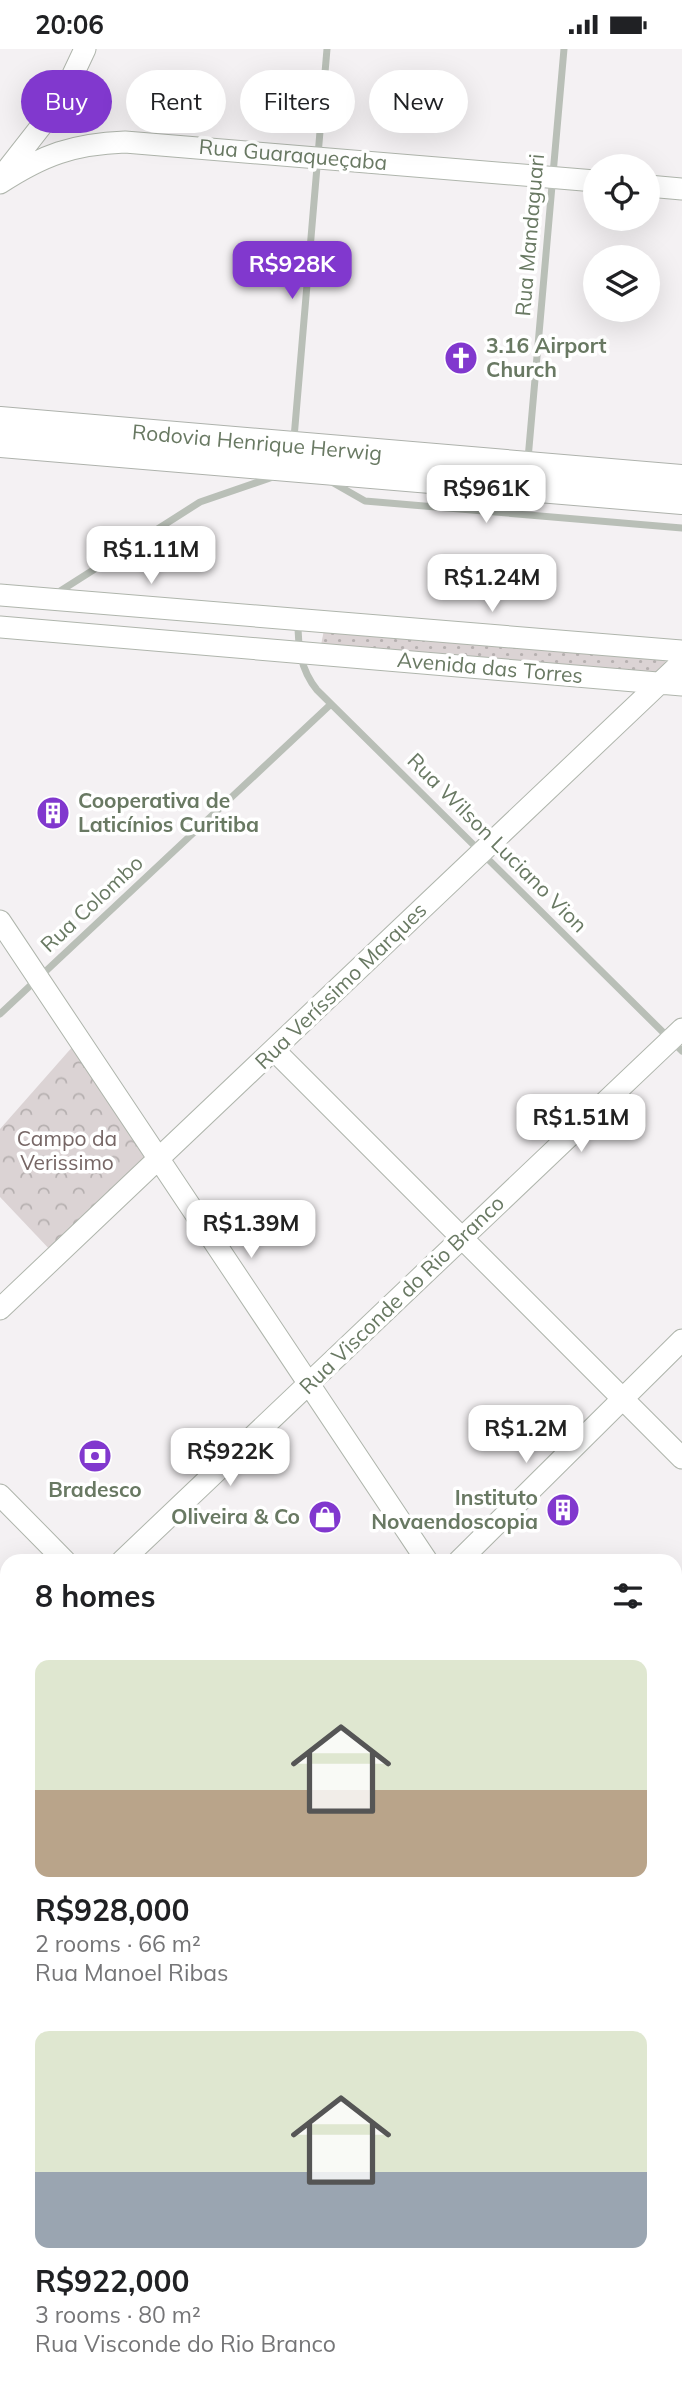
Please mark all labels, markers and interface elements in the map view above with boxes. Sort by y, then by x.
text: 20:06 [35,8,104,41]
chip: Buy [21,70,112,133]
chip: Rent [126,70,226,133]
chip: Filters [240,70,355,133]
chip: New [369,70,468,133]
street label: Rua Guaraqueçaba [198,133,388,175]
street label: Rua Mandaguari [509,153,549,317]
map controls [583,154,660,322]
button: locate [583,154,660,231]
pin: R$928K [235,241,349,301]
button: layers [583,245,660,322]
text: R$928K [249,249,335,278]
place label: 3.16 Airport Church [486,332,607,382]
church icon: 3.16 Airport Church [442,339,480,377]
street label: Rodovia Henrique Herwig [131,418,383,466]
pin: R$961K [429,465,543,525]
text: R$961K [443,473,529,502]
pin: R$1.11M [86,526,216,586]
text: R$1.11M [102,534,200,563]
pin: R$1.24M [427,554,557,614]
text: R$1.24M [443,562,541,591]
street label: Avenida das Torres [396,646,584,688]
street label: Rua Wilson Luciano Vion [402,747,593,938]
place label: Cooperativa de Laticínios Curitiba [78,787,259,837]
building icon: Cooperativa de Laticínios Curitiba [34,794,72,832]
street label: Rua Colombo [35,849,148,957]
street label: Rua Veríssimo Marques [249,897,432,1074]
pin: R$1.51M [516,1095,646,1154]
text: R$1.51M [532,1102,630,1131]
park label: Campo da Verissimo [17,1125,117,1175]
street label: Rua Visconde do Rio Branco [293,1190,509,1399]
pin: R$1.39M [186,1201,316,1260]
text: R$1.39M [202,1208,300,1237]
pin: R$1.2M [469,1405,583,1465]
text: R$1.2M [484,1413,568,1442]
pin: R$922K [173,1429,287,1488]
text: R$922K [187,1436,273,1465]
bank icon: Bradesco [76,1437,114,1475]
place label: Bradesco [48,1476,142,1502]
place label: Instituto Novaendoscopia [371,1484,538,1534]
building icon: Instituto Novaendoscopia [544,1491,582,1529]
shop icon: Oliveira & Co [306,1498,344,1536]
place label: Oliveira & Co [171,1503,300,1529]
text: 8 homes [35,1577,156,1615]
icon: filters [609,1577,647,1615]
icon: home [278,1706,404,1832]
text: R$928,000 [35,1891,190,1929]
text: 2 rooms · 66 m² [35,1929,201,1958]
text: Rua Manoel Ribas [35,1958,229,1987]
icon: home [278,2077,404,2203]
text: R$922,000 [35,2262,190,2300]
text: 3 rooms · 80 m² [35,2300,201,2329]
text: Rua Visconde do Rio Branco [35,2329,336,2358]

